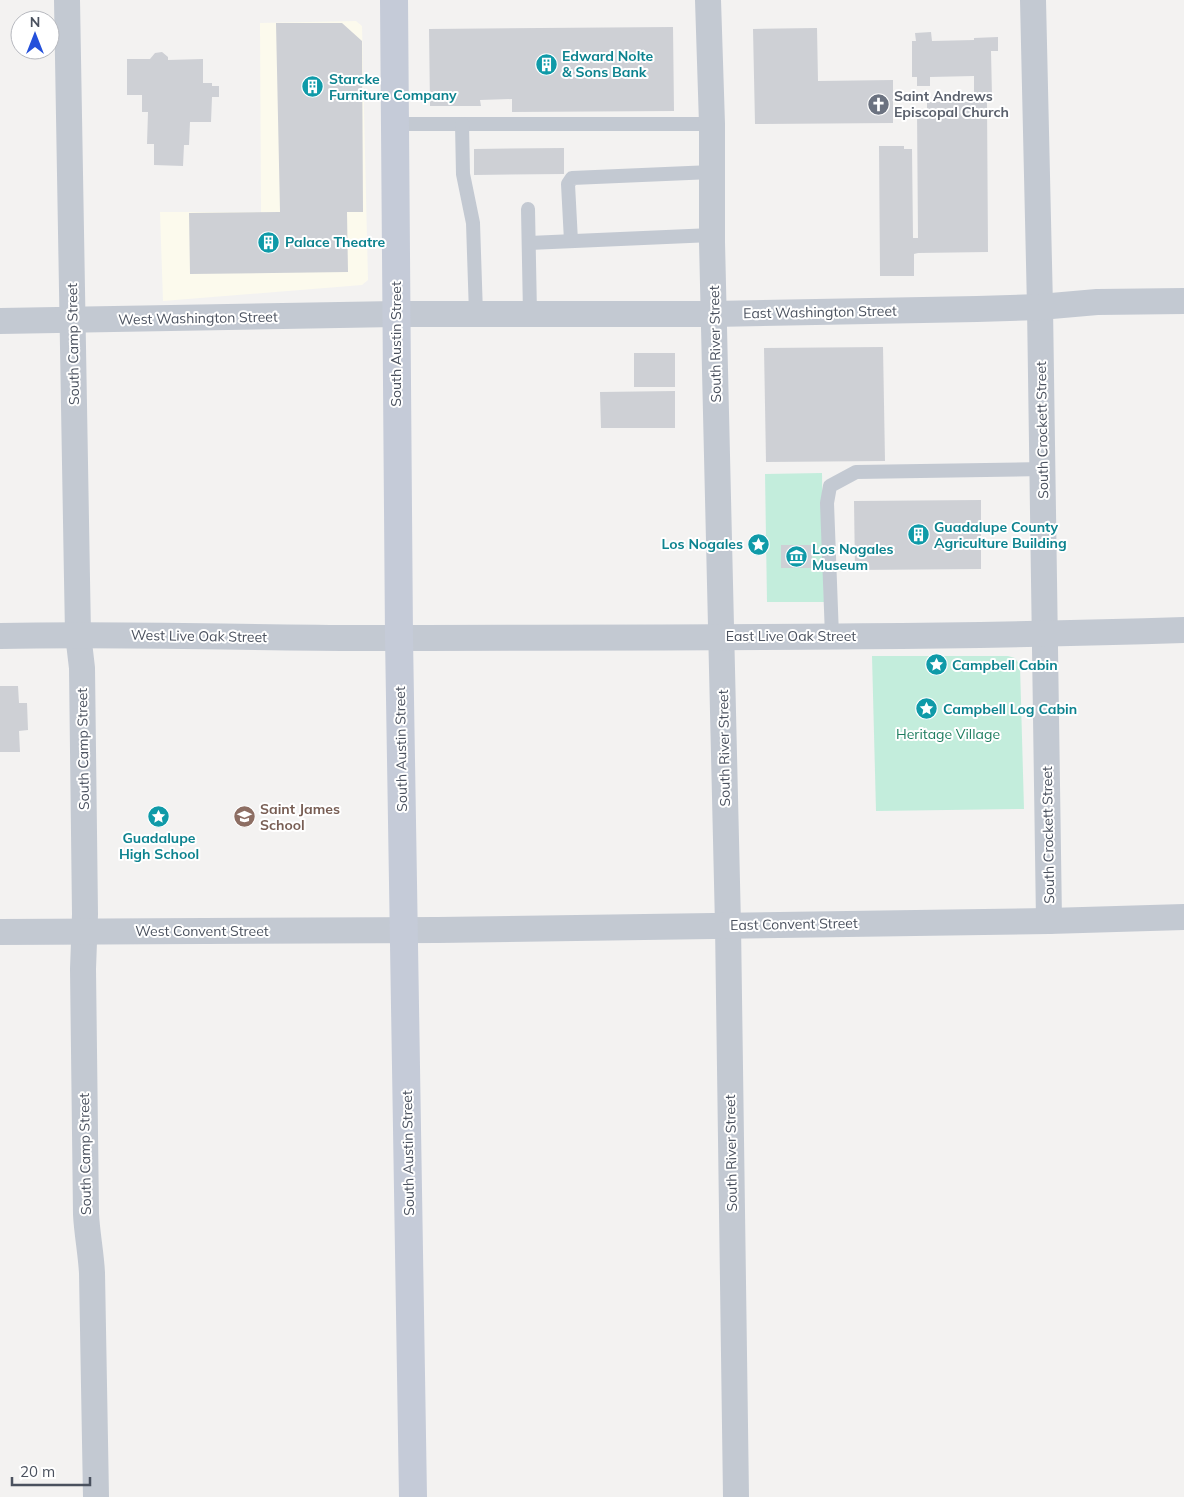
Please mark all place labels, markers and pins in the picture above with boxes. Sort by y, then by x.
place label: Edward Nolte & Sons Bank [562,47,654,81]
building icon: Edward Nolte & Sons Bank [534,52,558,76]
place label: Starcke Furniture Company [329,70,457,104]
building icon: Starcke Furniture Company [301,75,325,99]
place label: Saint Andrews Episcopal Church [894,87,1009,121]
church icon: Saint Andrews Episcopal Church [866,92,890,116]
building icon: Palace Theatre [257,230,281,254]
place label: Palace Theatre [285,233,386,251]
place label: Guadalupe County Agriculture Building [934,518,1067,552]
building icon: Guadalupe County Agriculture Building [906,523,930,547]
place icon: Los Nogales [747,532,771,556]
place label: Los Nogales [662,535,743,553]
place label: Los Nogales Museum [812,540,894,574]
museum icon: Los Nogales Museum [784,545,808,569]
place icon: Campbell Cabin [924,653,948,677]
place label: Campbell Cabin [952,656,1058,674]
place icon: Campbell Log Cabin [915,697,939,721]
place label: Campbell Log Cabin [943,700,1077,718]
place label: Saint James School [260,800,340,834]
place icon: Guadalupe High School [147,804,171,828]
school or university icon: Saint James School [232,805,256,829]
place label: Guadalupe High School [119,829,199,863]

